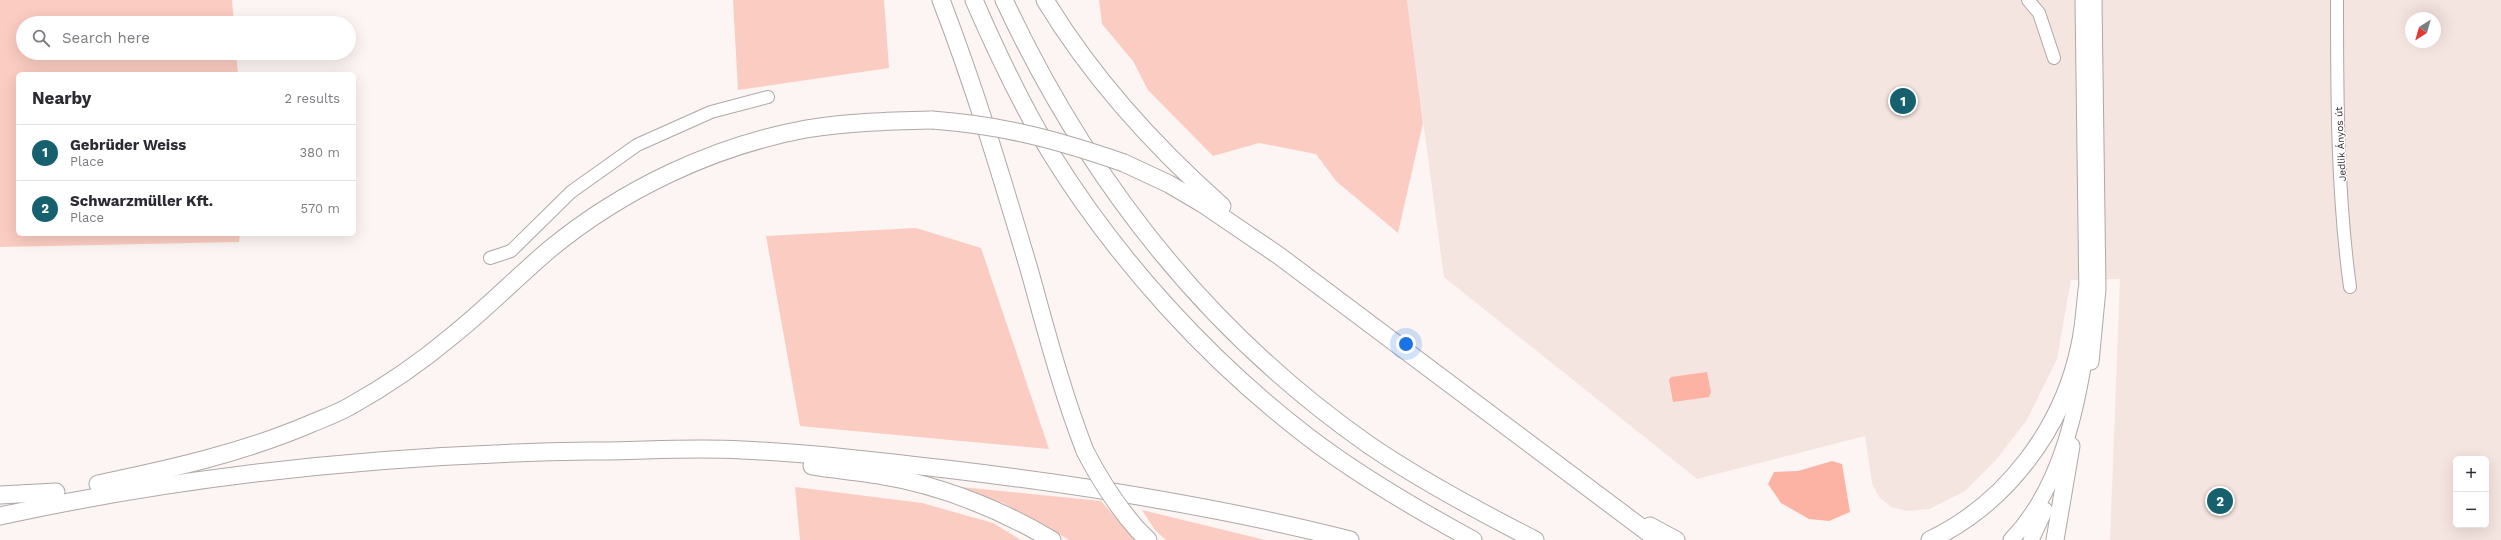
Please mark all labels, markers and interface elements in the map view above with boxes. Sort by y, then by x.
north arrow [2405,12,2441,48]
search box [16,16,356,60]
icon: search [30,27,52,49]
text: Search here [62,29,150,47]
pin: 1 [1890,86,1916,116]
text: Nearby [32,88,91,108]
text: 2 results [285,91,340,106]
street label: Jedlik Ányos út [2333,106,2348,182]
text: Gebrüder Weiss [70,136,186,154]
text: 1 [42,145,48,160]
text: 380 m [300,145,340,160]
text: Place [70,154,104,169]
text: Schwarzmüller Kft. [70,192,213,210]
text: 2 [41,201,49,216]
text: 570 m [300,201,340,216]
text: Place [70,210,104,225]
your location [1396,334,1416,354]
map controls [2453,456,2489,528]
button: + [2453,456,2489,492]
pin: 2 [2207,486,2233,516]
button: − [2453,492,2489,528]

